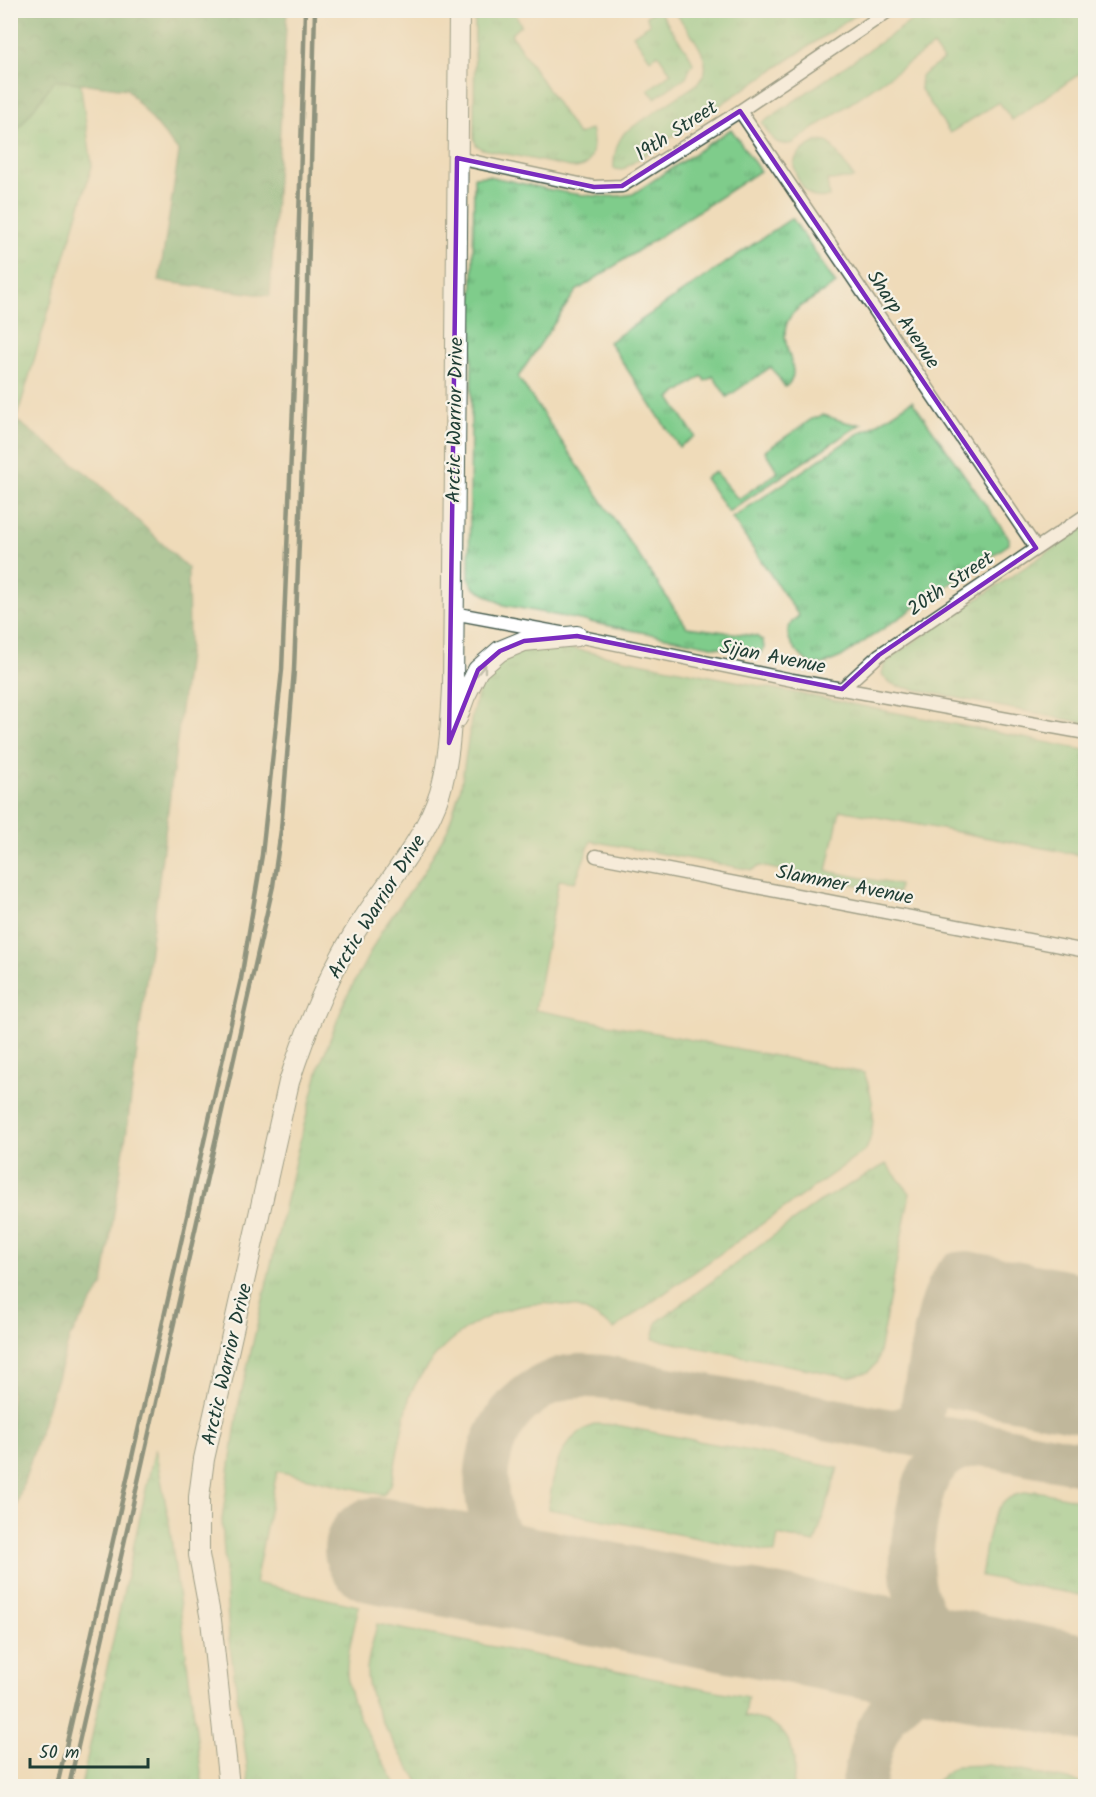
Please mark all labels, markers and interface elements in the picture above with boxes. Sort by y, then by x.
street label: 19th Street [629,93,725,170]
street label: Sharp Avenue [857,264,947,376]
street label: Arctic Warrior Drive [439,337,473,503]
street label: 20th Street [901,544,1001,626]
street label: Sijan Avenue [717,632,828,684]
one-way arrow [473,663,486,679]
street label: Arctic Warrior Drive [320,828,435,986]
street label: Slammer Avenue [773,857,916,915]
street label: Arctic Warrior Drive [194,1280,262,1449]
scale bar [30,1731,148,1769]
text: 50 m [39,1739,79,1768]

